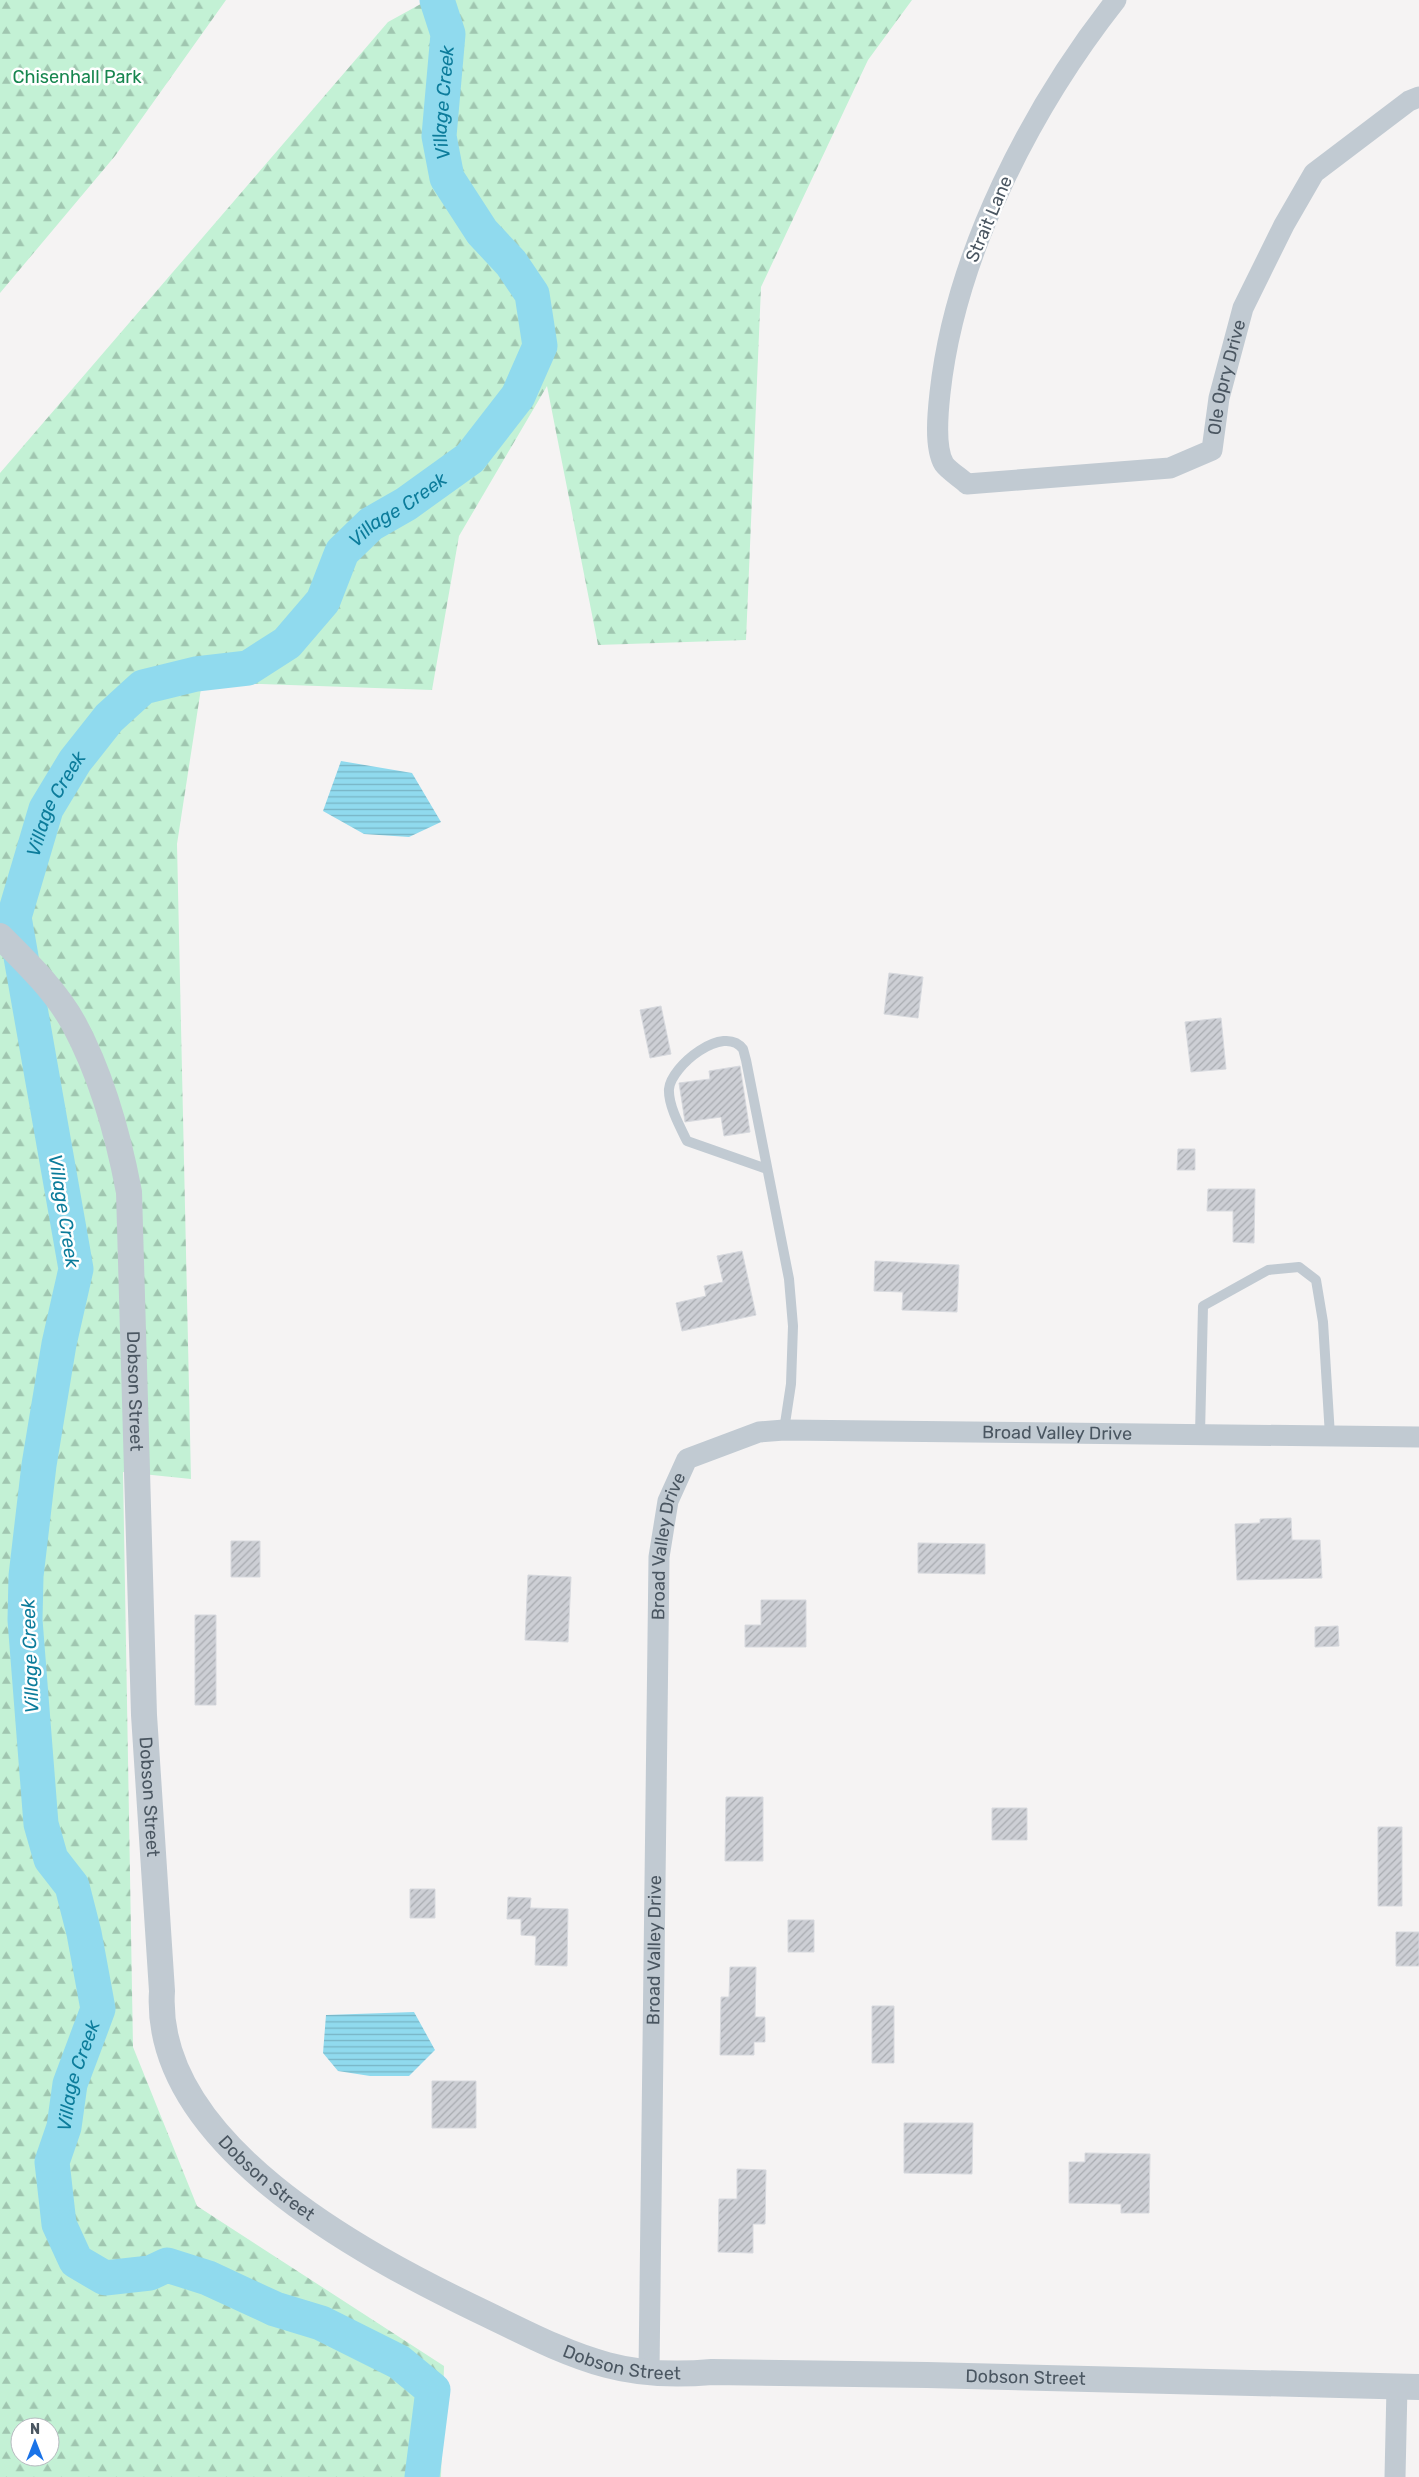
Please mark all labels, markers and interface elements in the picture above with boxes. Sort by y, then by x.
water label: Village Creek [427,44,458,162]
park label: Chisenhall Park [13,66,142,88]
street label: Strait Lane [961,172,1017,266]
street label: Ole Opry Drive [1203,317,1250,436]
water label: Village Creek [343,467,451,551]
water label: Village Creek [21,746,90,859]
water label: Village Creek [44,1152,84,1270]
street label: Dobson Street [122,1331,147,1452]
street label: Broad Valley Drive [982,1421,1132,1445]
street label: Broad Valley Drive [647,1469,690,1620]
water label: Village Creek [16,1598,43,1714]
street label: Dobson Street [134,1736,164,1858]
street label: Broad Valley Drive [642,1875,666,2025]
water label: Village Creek [52,2017,104,2133]
street label: Dobson Street [214,2131,319,2226]
street label: Dobson Street [560,2340,681,2385]
street label: Dobson Street [965,2365,1086,2390]
north arrow [10,2417,60,2467]
text: N [30,2421,40,2438]

